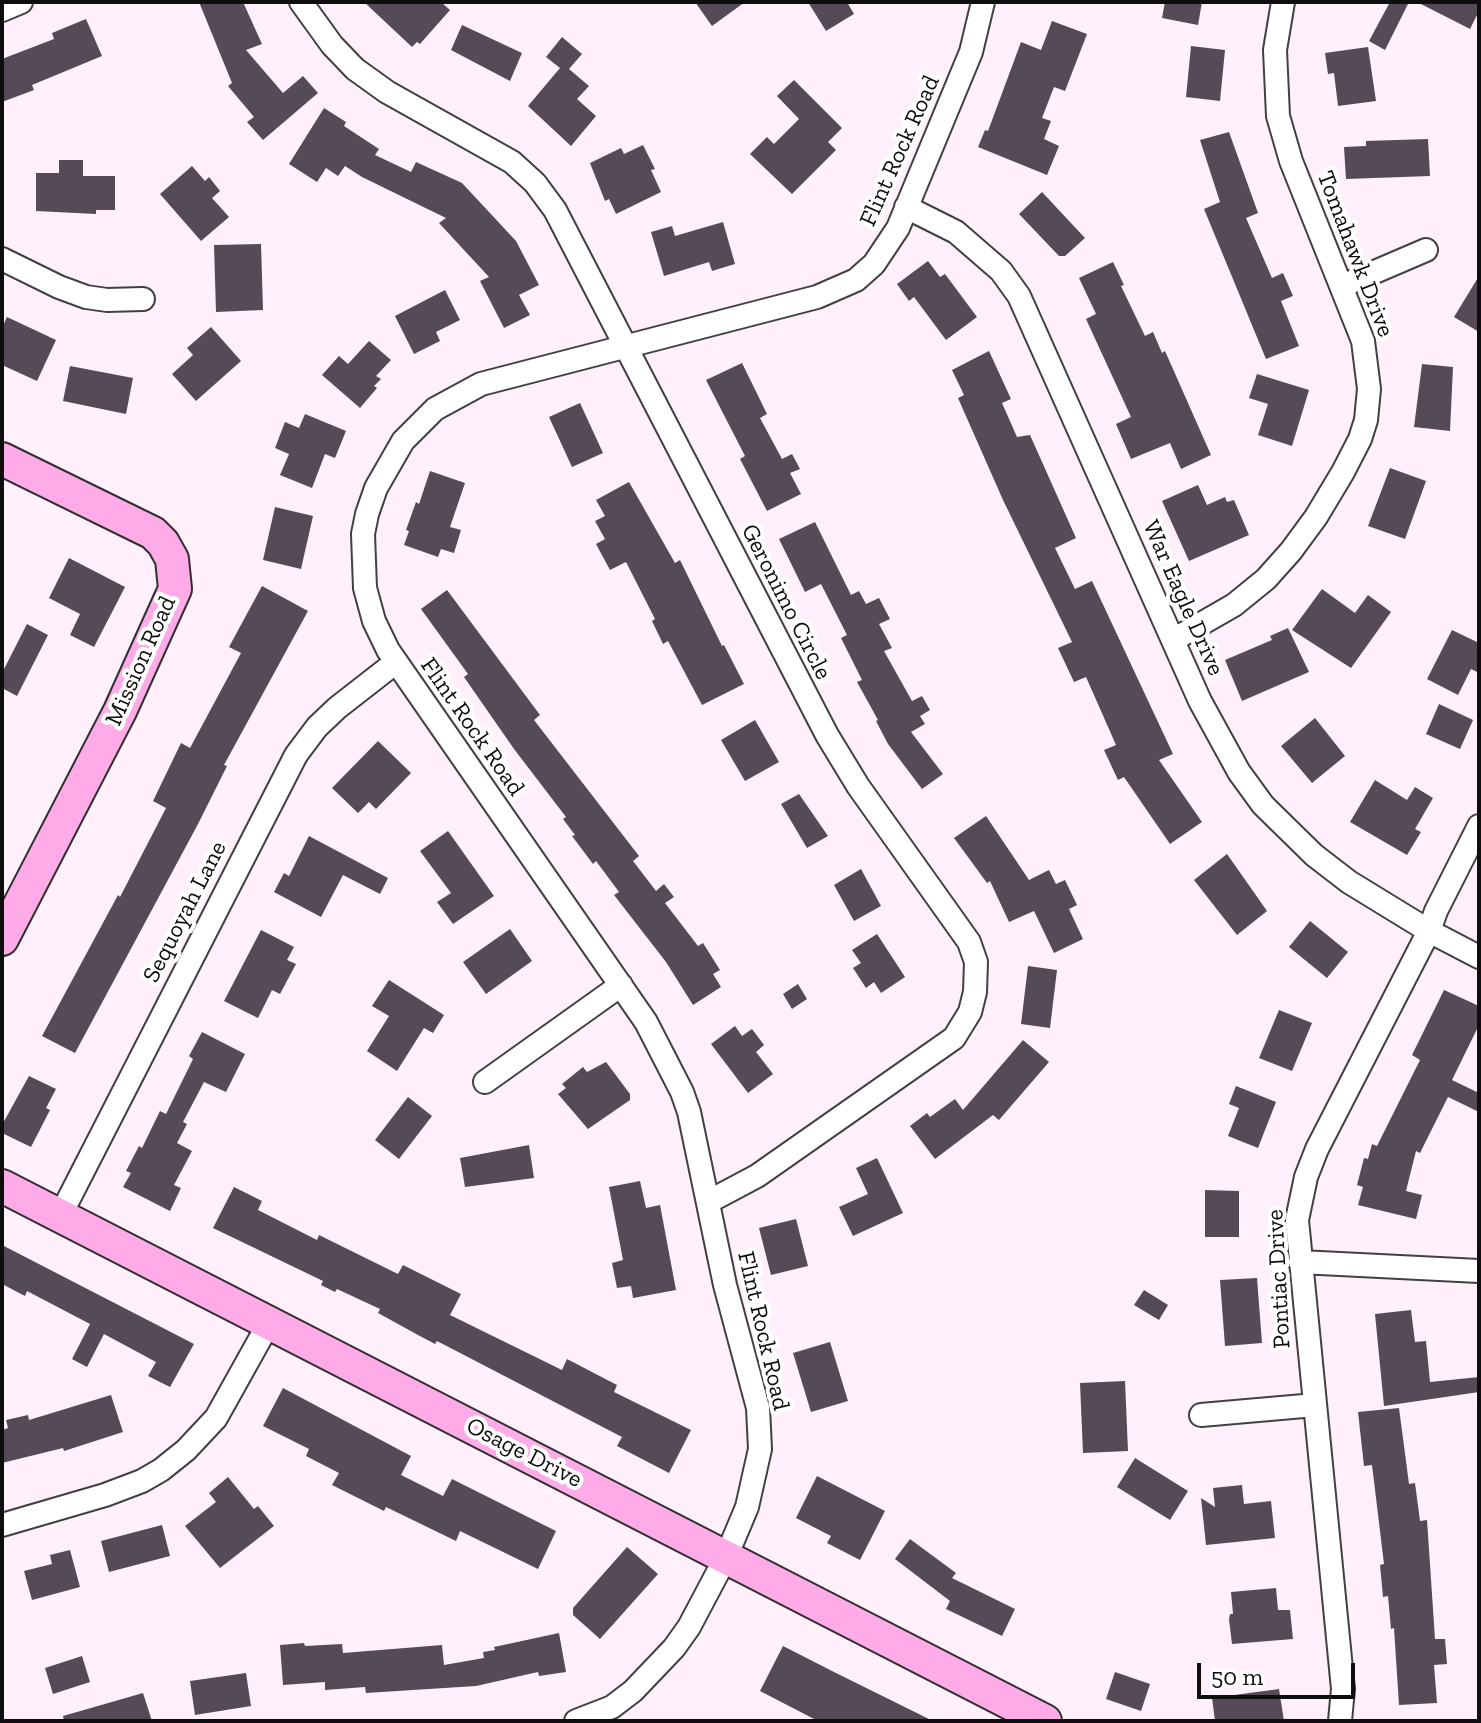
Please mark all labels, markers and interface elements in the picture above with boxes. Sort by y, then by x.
street label: Flint Rock Road [854,71,946,231]
street label: Tomahawk Drive [1310,167,1400,341]
street label: War Eagle Drive [1136,516,1230,680]
street label: Geronimo Circle [735,520,837,684]
street label: Mission Road [100,592,182,730]
street label: Flint Rock Road [414,652,530,802]
street label: Sequoyah Lane [137,837,233,987]
street label: Pontiac Drive [1261,1209,1297,1349]
street label: Flint Rock Road [731,1249,795,1413]
street label: Osage Drive [461,1412,587,1494]
scale bar [1201,1647,1359,1697]
text: 50 m [1211,1662,1263,1691]

